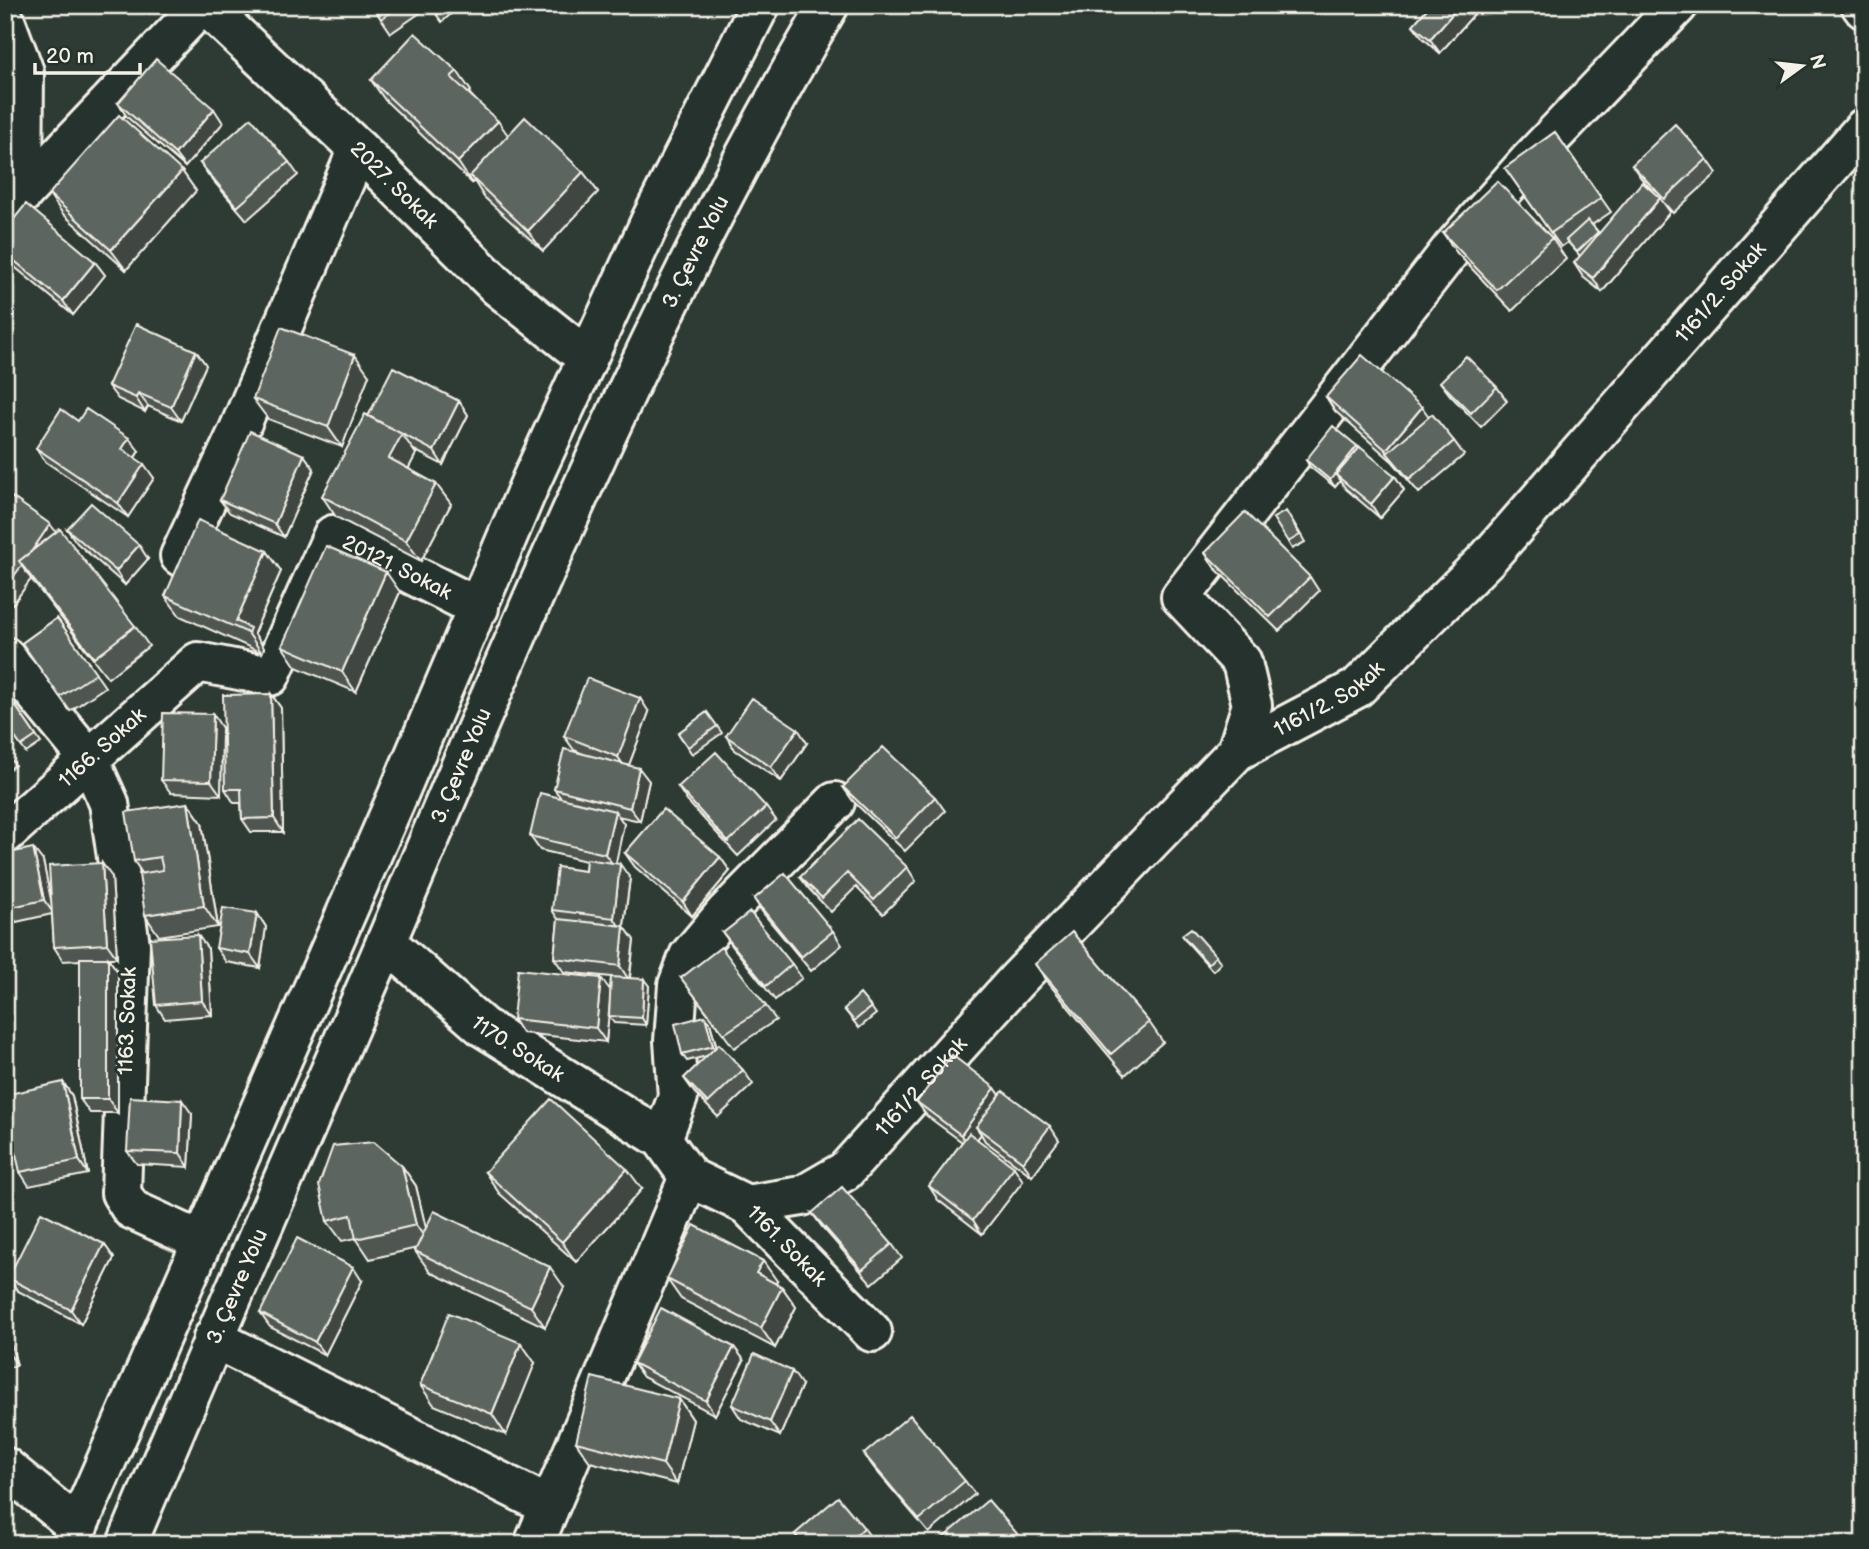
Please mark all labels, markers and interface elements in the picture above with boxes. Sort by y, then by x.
scale bar [35,32,140,76]
north arrow [1768,32,1838,102]
text: 20 m [46,44,94,69]
text: N [1804,52,1830,72]
street label: 2027. Sokak [345,136,444,234]
street label: 3. Çevre Yolu [657,191,735,312]
street label: 1161/2. Sokak [1670,237,1772,348]
street label: 20121. Sokak [338,530,456,606]
street label: 1161/2. Sokak [1270,656,1390,742]
street label: 1166. Sokak [54,702,152,793]
street label: 3. Çevre Yolu [426,704,497,827]
street label: 1163. Sokak [113,966,142,1075]
street label: 1170. Sokak [466,1010,569,1088]
street label: 1161/2. Sokak [870,1031,973,1142]
street label: 1161. Sokak [741,1200,832,1292]
street label: 3. Çevre Yolu [201,1225,273,1348]

